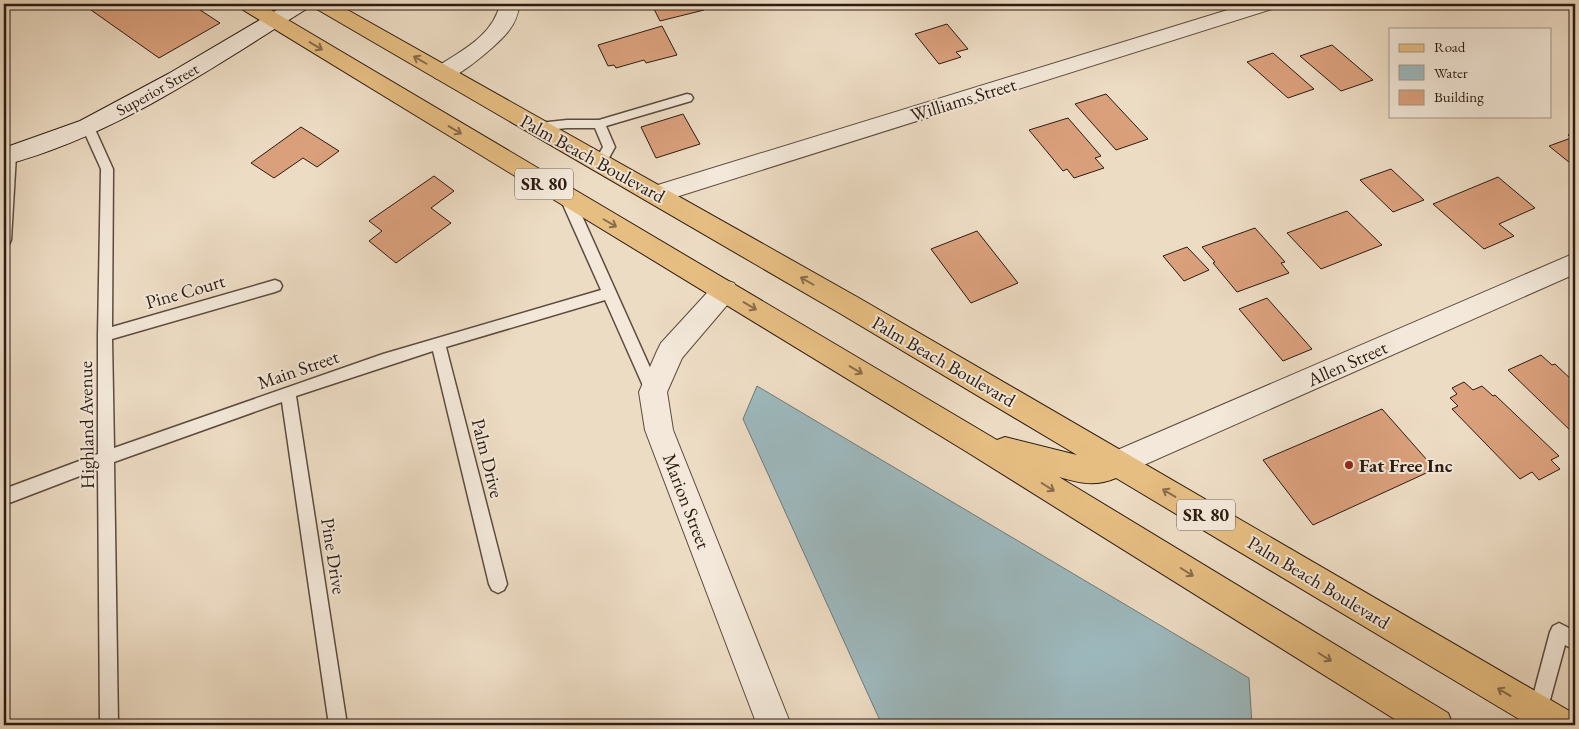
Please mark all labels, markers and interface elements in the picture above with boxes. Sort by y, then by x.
legend [1389,28,1552,118]
text: Road [1434,37,1466,56]
one-way arrow [309,42,323,52]
one-way arrow [413,55,428,64]
street label: Superior Street [112,58,202,121]
text: Water [1434,63,1468,82]
street label: Williams Street [907,72,1019,127]
text: Building [1434,87,1484,106]
street label: Palm Beach Boulevard [516,108,670,209]
one-way arrow [448,126,462,136]
road number: SR 80 [515,168,573,200]
one-way arrow [602,218,617,228]
street label: Pine Court [142,268,228,315]
one-way arrow [801,276,815,286]
one-way arrow [742,301,756,311]
street label: Palm Beach Boulevard [867,310,1020,413]
street label: Allen Street [1302,335,1391,393]
street label: Main Street [254,344,342,395]
street label: Highland Avenue [73,361,100,489]
one-way arrow [848,365,862,375]
street label: Palm Drive [466,416,509,500]
street label: Marion Street [657,450,716,553]
place label: Fat Free Inc [1359,453,1453,478]
marker: Fat Free Inc [1343,459,1355,471]
one-way arrow [1041,482,1055,492]
one-way arrow [1162,488,1176,498]
road number: SR 80 [1177,500,1235,530]
street label: Pine Drive [315,516,352,596]
street label: Palm Beach Boulevard [1243,530,1395,635]
one-way arrow [1179,567,1193,577]
one-way arrow [1318,652,1332,662]
one-way arrow [1498,686,1512,696]

